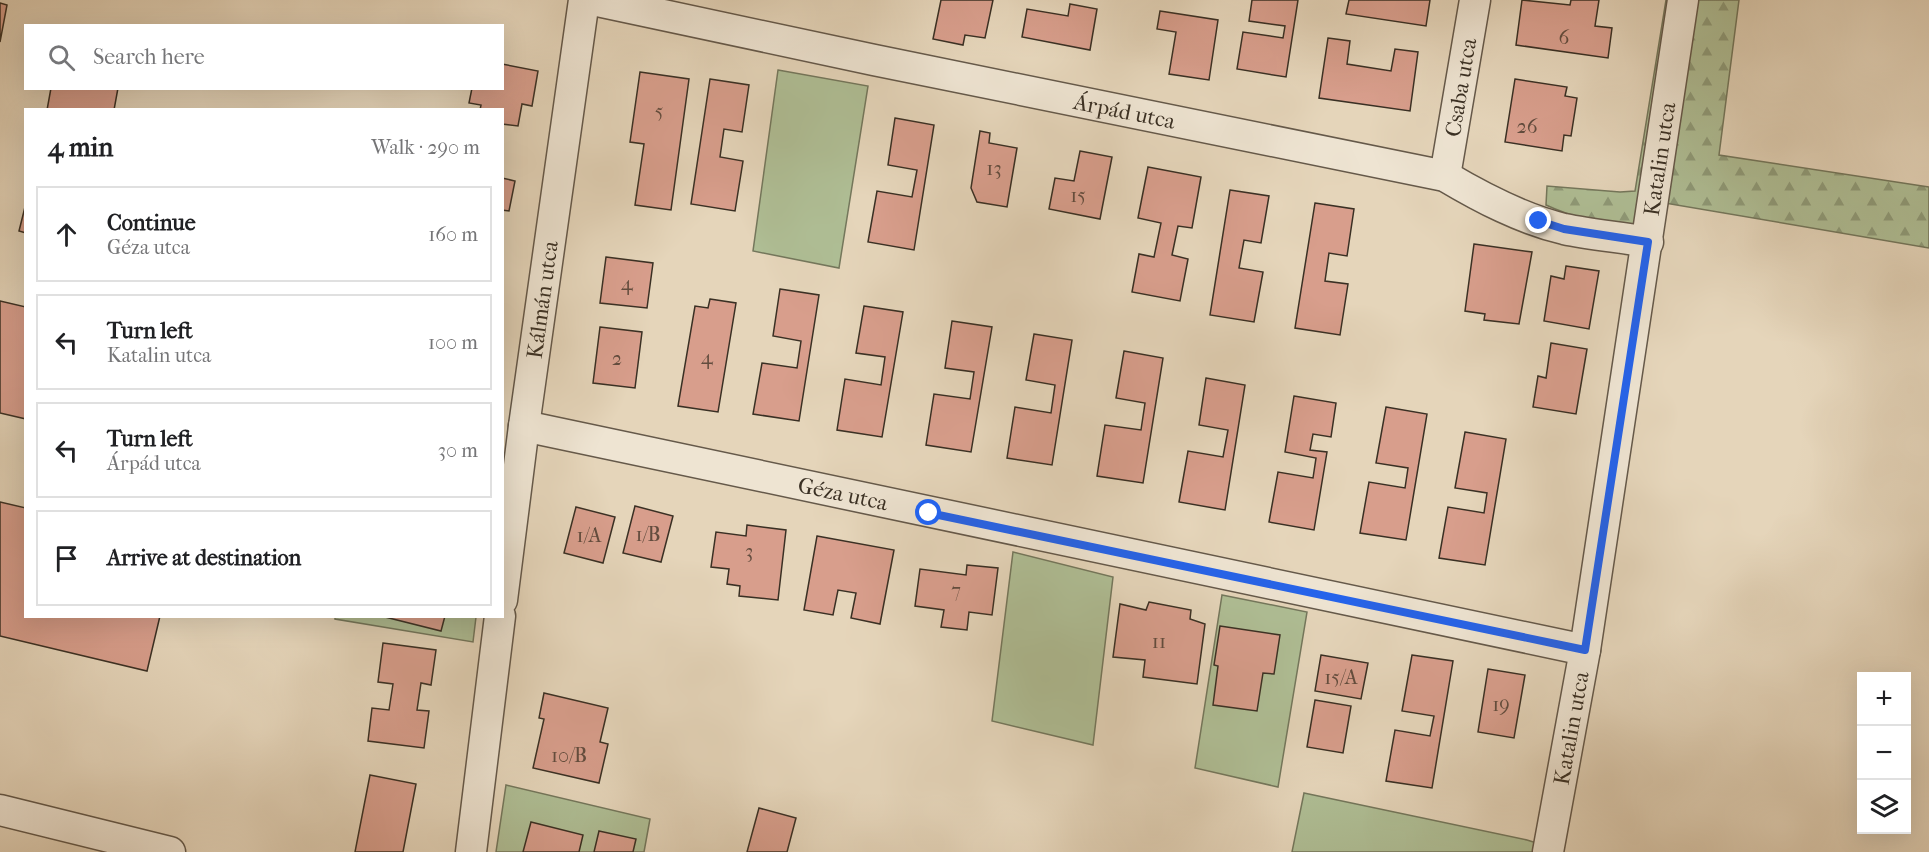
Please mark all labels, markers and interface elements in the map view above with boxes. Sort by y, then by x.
search box [24,24,504,90]
house number: 6 [1559,26,1570,49]
street label: Csaba utca [1440,35,1482,139]
icon: search [45,41,78,74]
text: Search here [93,44,205,70]
street label: Árpád utca [1070,88,1178,135]
house number: 5 [655,100,663,123]
street label: Katalin utca [1639,100,1682,218]
house number: 26 [1516,115,1538,138]
text: 4 min [48,132,113,163]
text: Walk · 290 m [371,136,480,159]
house number: 13 [986,157,1002,180]
house number: 15 [1070,184,1086,207]
route end [1525,207,1551,233]
text: Continue [107,210,196,236]
icon: ahead [50,218,83,251]
text: 160 m [428,223,478,246]
text: Géza utca [107,236,190,259]
street label: Kálmán utca [522,238,564,360]
house number: 4 [621,272,634,295]
text: Turn left [107,318,193,344]
icon: left [50,326,83,359]
text: 100 m [428,331,478,354]
text: Katalin utca [107,344,211,367]
house number: 4 [701,346,714,369]
house number: 2 [612,347,622,370]
text: Turn left [107,426,193,452]
icon: left [50,434,83,467]
text: 30 m [438,439,478,462]
text: Árpád utca [107,452,201,475]
street label: Géza utca [795,472,891,517]
route start [915,499,941,525]
house number: 1/B [635,523,661,546]
house number: 1/A [577,524,603,547]
house number: 3 [745,540,753,563]
icon: arrive [50,542,83,575]
text: Arrive at destination [107,545,301,571]
house number: 7 [951,579,961,602]
house number: 11 [1152,630,1166,653]
house number: 15/A [1324,666,1359,689]
street label: Katalin utca [1549,669,1595,787]
map controls [1857,672,1911,834]
button: + [1857,672,1911,726]
house number: 19 [1492,693,1510,716]
button: − [1857,726,1911,780]
house number: 10/B [551,744,587,767]
button: layers [1857,780,1911,834]

